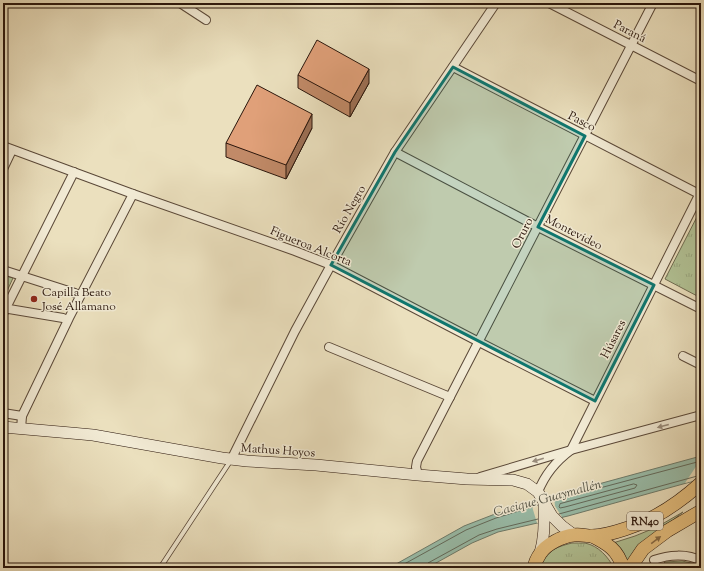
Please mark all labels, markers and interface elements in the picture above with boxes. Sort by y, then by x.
street label: Paraná [610,16,649,48]
street label: Pasco [565,107,599,137]
street label: Río Negro [329,182,371,237]
street label: Montevideo [542,211,606,255]
street label: Oruro [507,214,539,252]
street label: Figueroa Alcorta [267,222,354,272]
place label: Capilla Beato José Allamano [41,284,116,316]
marker: Capilla Beato José Allamano [29,294,39,304]
street label: Húsares [596,317,631,362]
one-way arrow [657,423,670,429]
street label: Mathus Hoyos [240,439,316,463]
one-way arrow [532,457,544,463]
water label: Cacique Guaymallén [492,476,603,522]
road number: RN40 [627,512,663,530]
one-way arrow [650,535,661,544]

